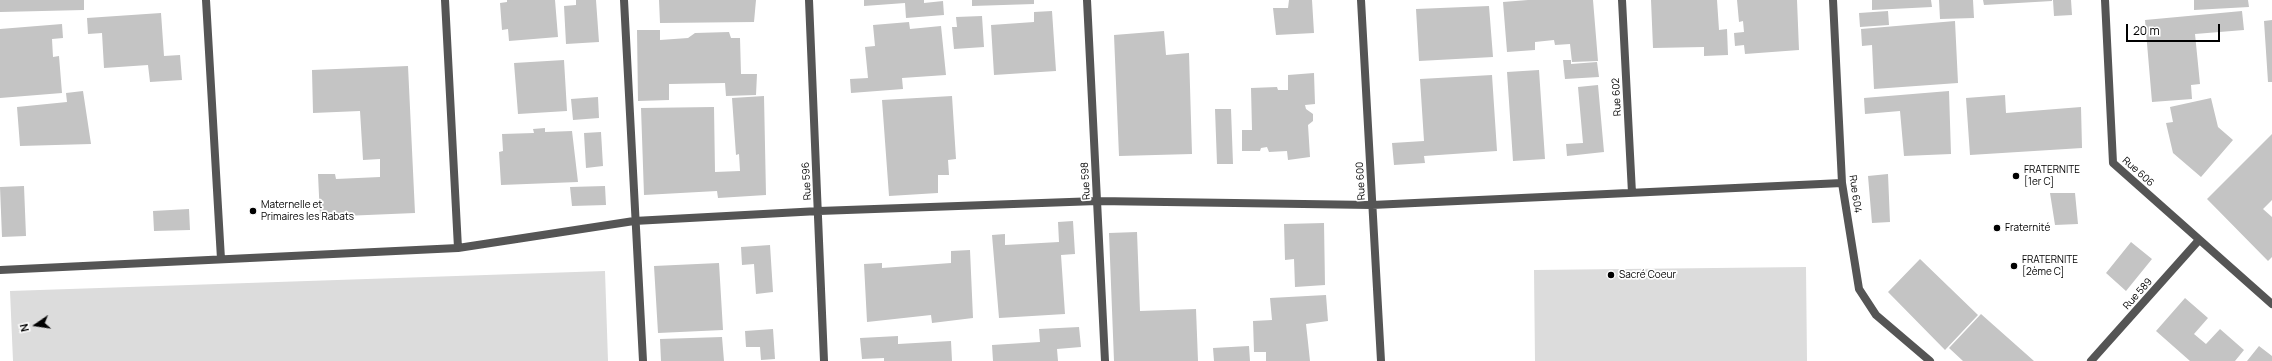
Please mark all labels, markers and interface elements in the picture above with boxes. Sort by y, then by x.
scale bar [2128,16,2222,42]
text: 20 m [2133,22,2160,39]
street label: Rue 602 [1610,78,1624,116]
street label: Rue 606 [2120,155,2156,189]
street label: Rue 600 [1354,161,1368,201]
street label: Rue 596 [800,162,814,200]
street label: Rue 598 [1079,162,1093,200]
place label: FRATERNITE [1er C] [2024,164,2080,188]
marker: FRATERNITE [1er C] [2011,171,2021,181]
street label: Rue 604 [1846,174,1864,214]
place label: Maternelle et Primaires les Rabats [261,199,354,222]
marker: Maternelle et Primaires les Rabats [248,206,258,216]
place label: Fraternité [2005,222,2050,234]
marker: Fraternité [1992,223,2002,233]
place label: FRATERNITE [2ème C] [2022,254,2078,278]
marker: FRATERNITE [2ème C] [2009,261,2019,271]
place label: Sacré Coeur [1619,269,1676,281]
marker: Sacré Coeur [1606,270,1616,280]
street label: Rue 589 [2121,276,2155,312]
north arrow [16,305,56,345]
text: N [16,322,32,333]

